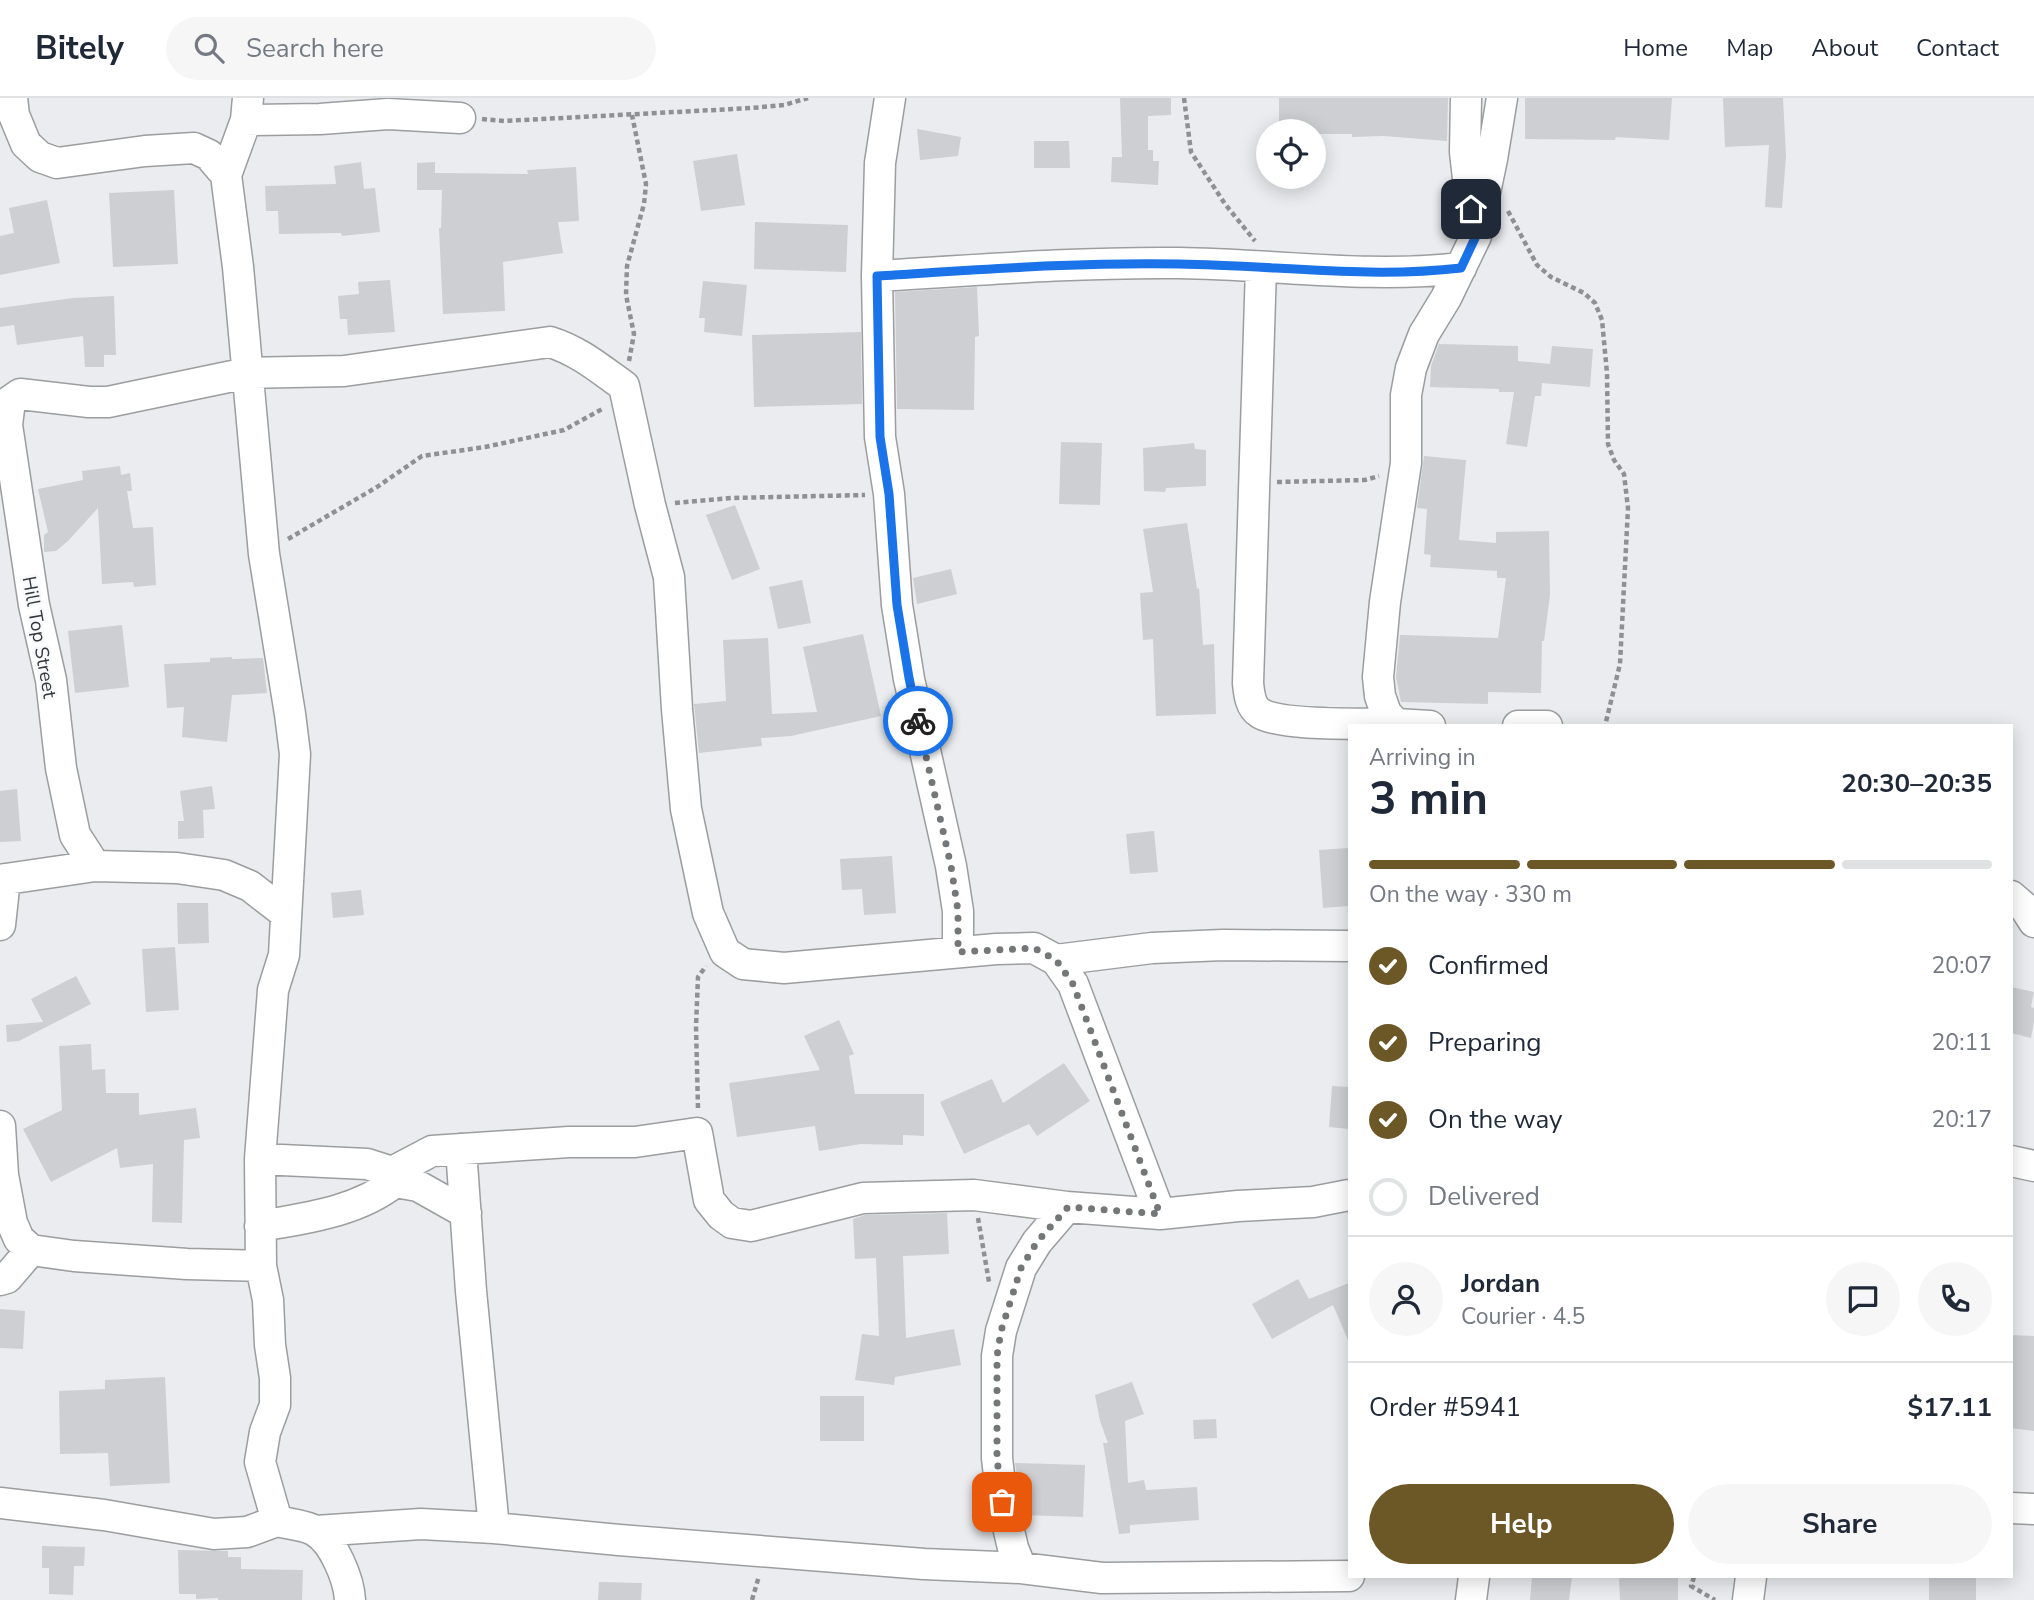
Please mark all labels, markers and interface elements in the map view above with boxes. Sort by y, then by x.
search box [166,17,656,80]
text: Bitely [35,26,124,71]
icon: search [190,29,228,67]
text: Search here [246,31,384,66]
text: Home [1623,32,1688,64]
text: Map [1726,32,1773,64]
text: About [1811,32,1878,64]
text: Contact [1916,32,1999,64]
map controls [1256,119,1326,189]
button: locate [1256,119,1326,189]
pin [1441,179,1501,239]
icon: home [1452,190,1490,228]
street label: Hill Top Street [16,574,63,701]
courier [883,686,953,756]
icon: bike [899,702,937,740]
text: Arriving in [1369,742,1476,773]
text: 20:30–20:35 [1841,766,1992,801]
text: 3 min [1369,767,1488,830]
text: On the way · 330 m [1369,879,1572,910]
icon: check [1369,947,1407,985]
text: Confirmed [1428,948,1549,983]
text: 20:07 [1932,950,1992,981]
icon: check [1369,1024,1407,1062]
text: Preparing [1428,1025,1541,1060]
text: 20:11 [1932,1027,1992,1058]
icon: check [1369,1101,1407,1139]
text: On the way [1428,1102,1562,1137]
text: 20:17 [1932,1104,1992,1135]
text: Delivered [1428,1179,1540,1214]
button: person [1369,1262,1443,1336]
button: chat [1826,1262,1900,1336]
button: phone [1918,1262,1992,1336]
text: Jordan [1461,1266,1540,1301]
text: Courier · 4.5 [1461,1301,1585,1332]
text: Order #5941 [1369,1390,1521,1425]
text: $17.11 [1908,1390,1992,1425]
pin [972,1472,1032,1532]
icon: bag [983,1483,1021,1521]
button: Help [1369,1484,1674,1564]
button: Share [1688,1484,1992,1564]

